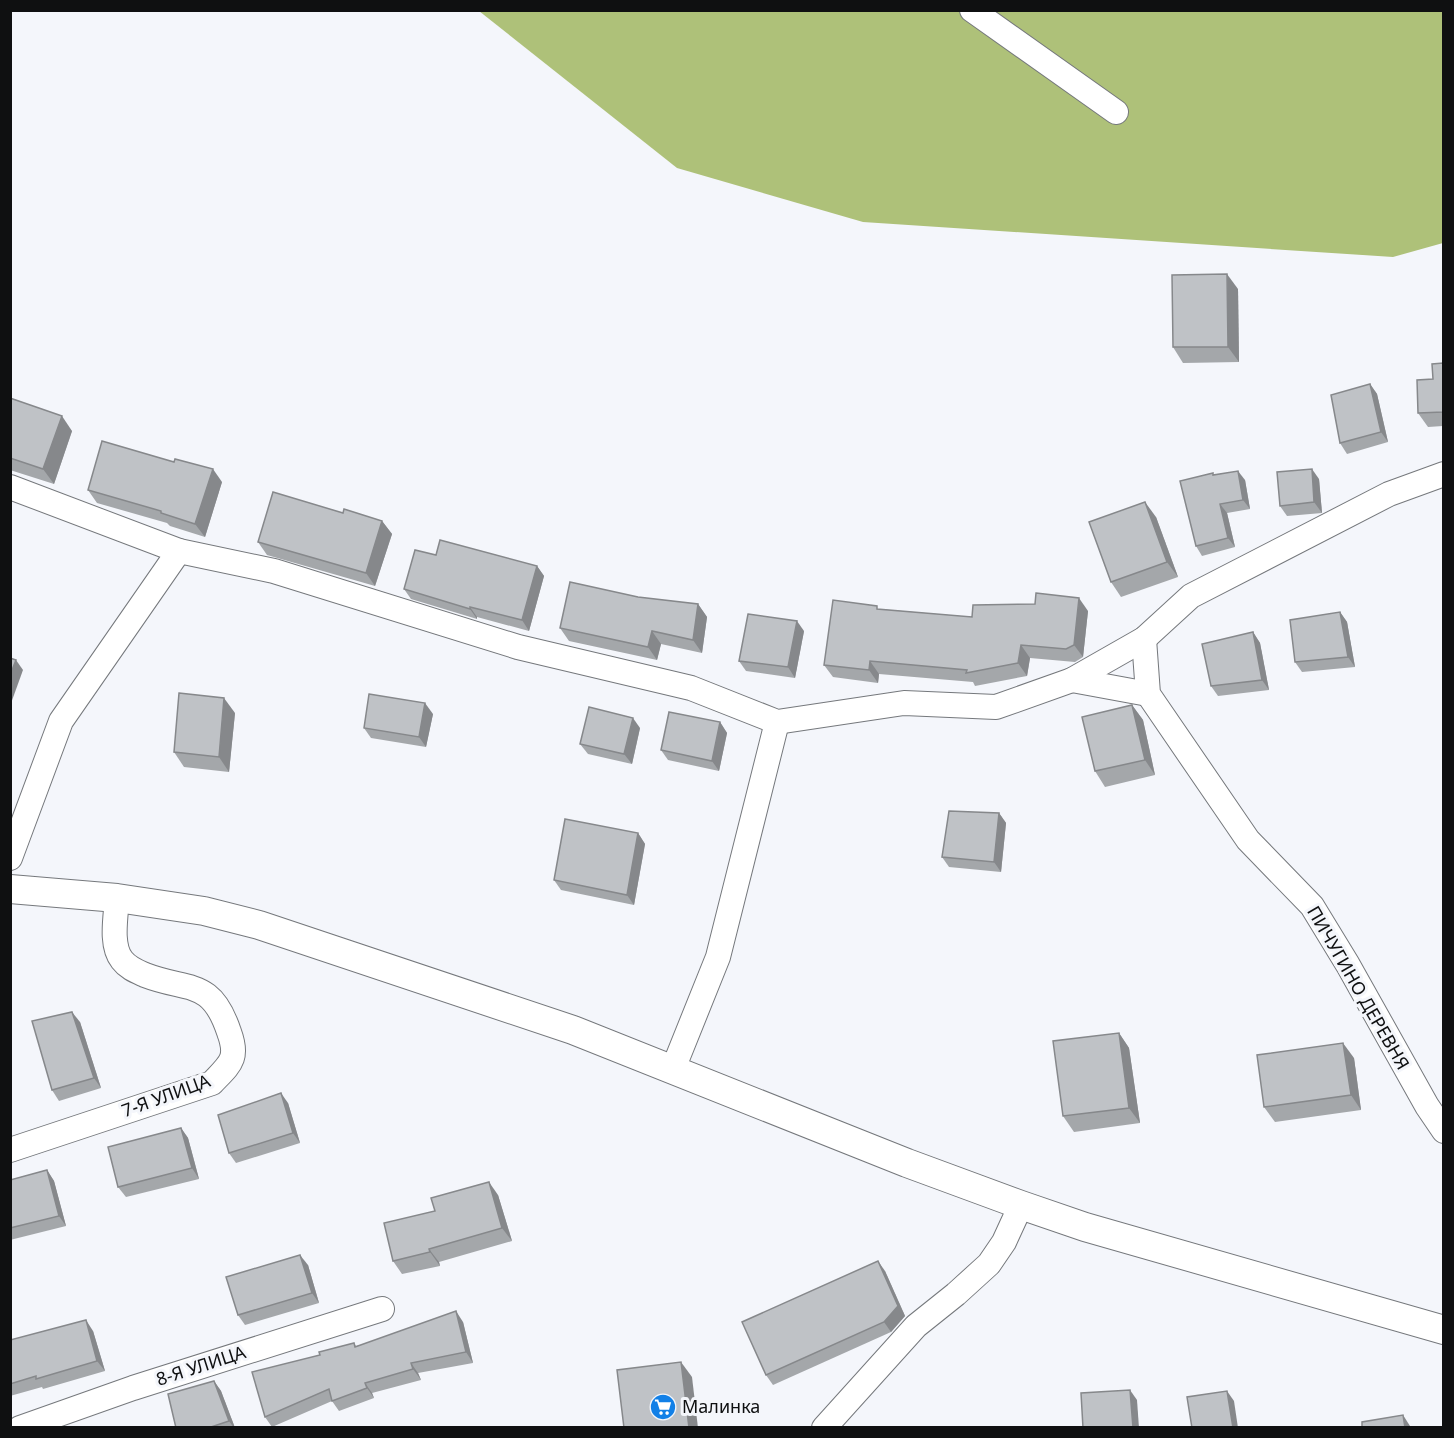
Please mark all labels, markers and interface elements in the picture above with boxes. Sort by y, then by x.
street label: ПИЧУГИНО ДЕРЕВНЯ [1302,901,1416,1074]
street label: 7-Я УЛИЦА [118,1068,214,1122]
street label: 8-Я УЛИЦА [153,1339,249,1391]
supermarket icon: Малинка [648,1392,678,1422]
place label: Малинка [682,1394,760,1418]

